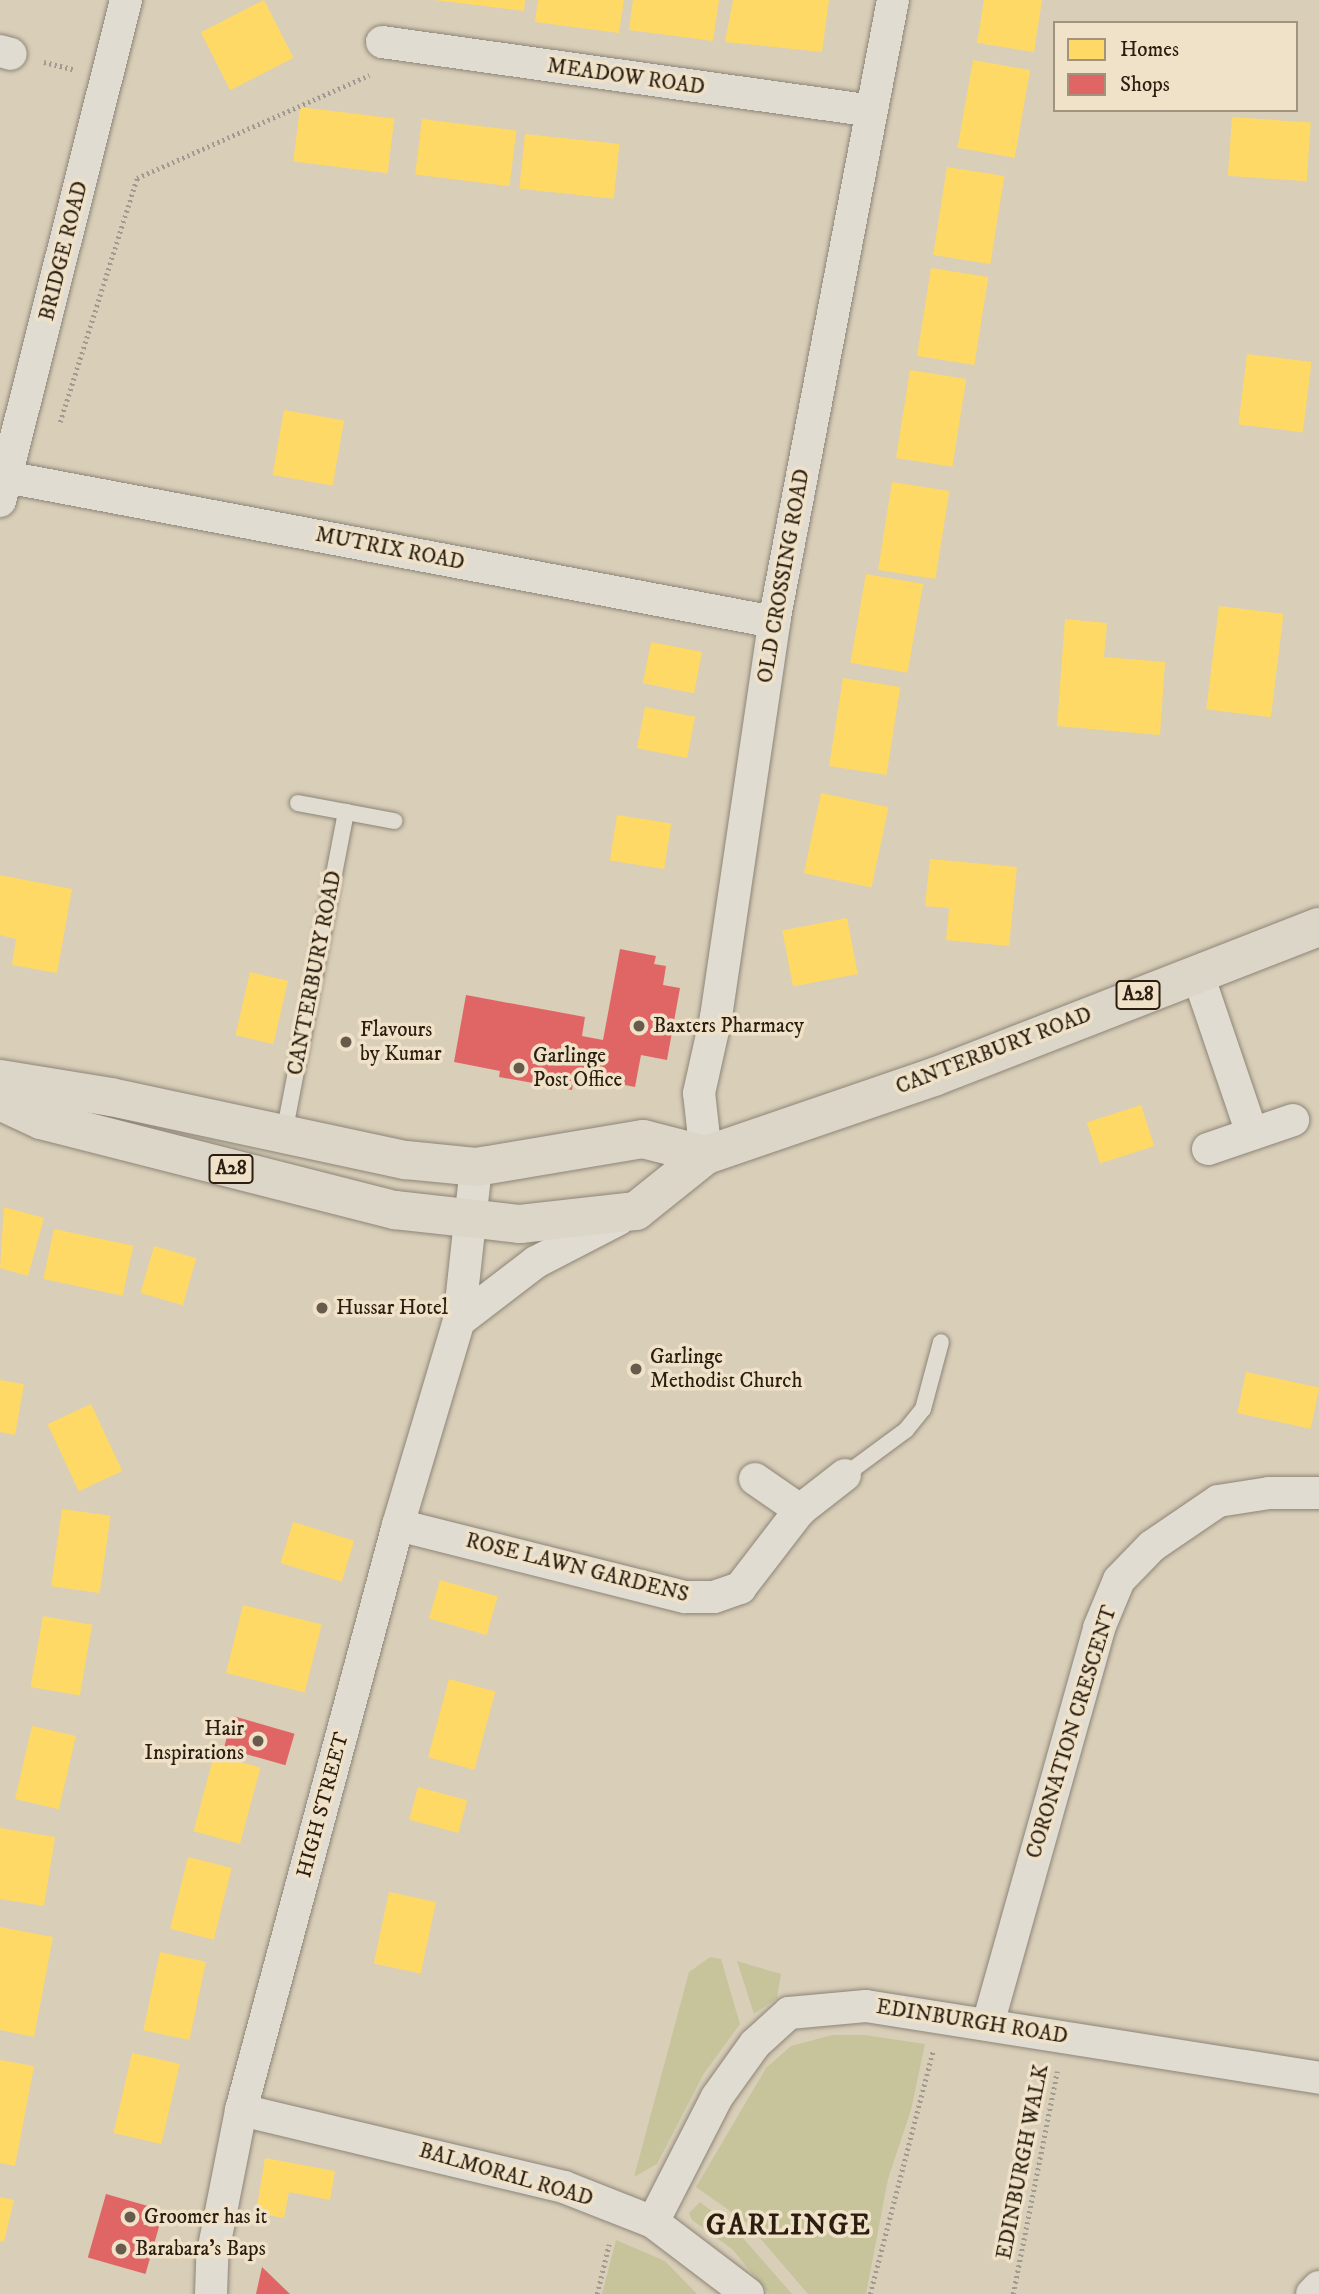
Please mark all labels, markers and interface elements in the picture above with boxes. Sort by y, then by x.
legend [1053,21,1298,112]
text: Homes [1120,37,1179,63]
street label: MEADOW ROAD [546,53,706,101]
text: Shops [1120,72,1170,98]
street label: BRIDGE ROAD [34,179,94,323]
street label: OLD CROSSING ROAD [753,467,815,685]
street label: MUTRIX ROAD [313,522,467,576]
street label: CANTERBURY ROAD [283,869,347,1077]
road number: A28 [1115,979,1161,1010]
street label: CANTERBURY ROAD [893,1002,1095,1100]
place label: Baxters Pharmacy [653,1013,804,1039]
place label: Flavours by Kumar [360,1017,442,1067]
marker: Baxters Pharmacy [631,1018,647,1034]
marker: Flavours by Kumar [338,1034,354,1050]
place label: Garlinge Post Office [533,1043,622,1093]
marker: Garlinge Post Office [511,1060,527,1076]
road number: A28 [208,1154,254,1184]
place label: Hussar Hotel [336,1295,448,1321]
marker: Hussar Hotel [314,1300,330,1316]
place label: Garlinge Methodist Church [650,1344,802,1394]
marker: Garlinge Methodist Church [628,1361,644,1377]
street label: ROSE LAWN GARDENS [463,1528,691,1608]
street label: CORONATION CRESCENT [1021,1602,1123,1862]
place label: Hair Inspirations [144,1716,244,1766]
street label: HIGH STREET [291,1730,355,1880]
marker: Hair Inspirations [250,1733,266,1749]
street label: EDINBURGH ROAD [874,1994,1070,2050]
street label: EDINBURGH WALK [992,2062,1054,2262]
street label: BALMORAL ROAD [416,2138,596,2212]
place label: Groomer has it [144,2204,267,2230]
marker: Groomer has it [122,2209,138,2225]
district label: GARLINGE [707,2209,871,2243]
place label: Barabara’s Baps [135,2236,266,2262]
marker: Barabara’s Baps [113,2241,129,2257]

